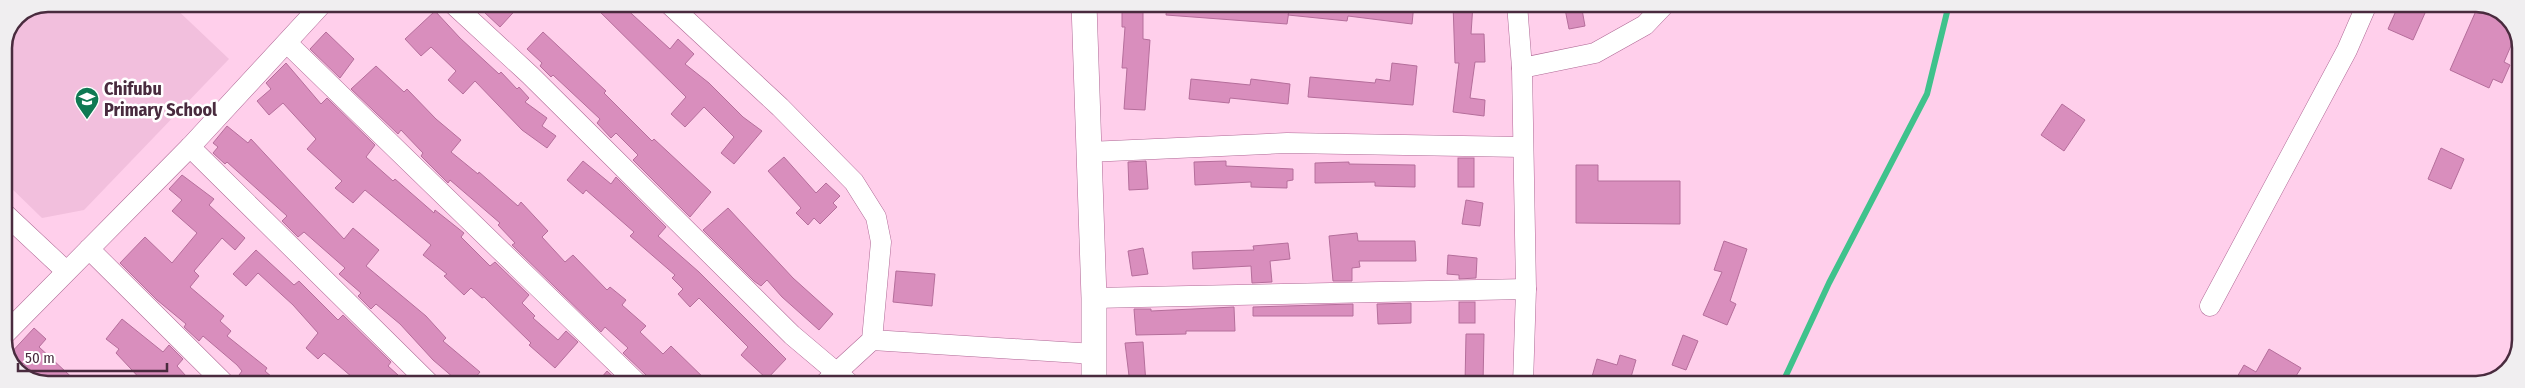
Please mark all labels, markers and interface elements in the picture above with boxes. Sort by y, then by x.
place label: Chifubu Primary School [104,78,217,121]
school or university icon: Chifubu Primary School [74,86,100,120]
scale bar [18,340,166,372]
text: 50 m [25,349,55,367]

